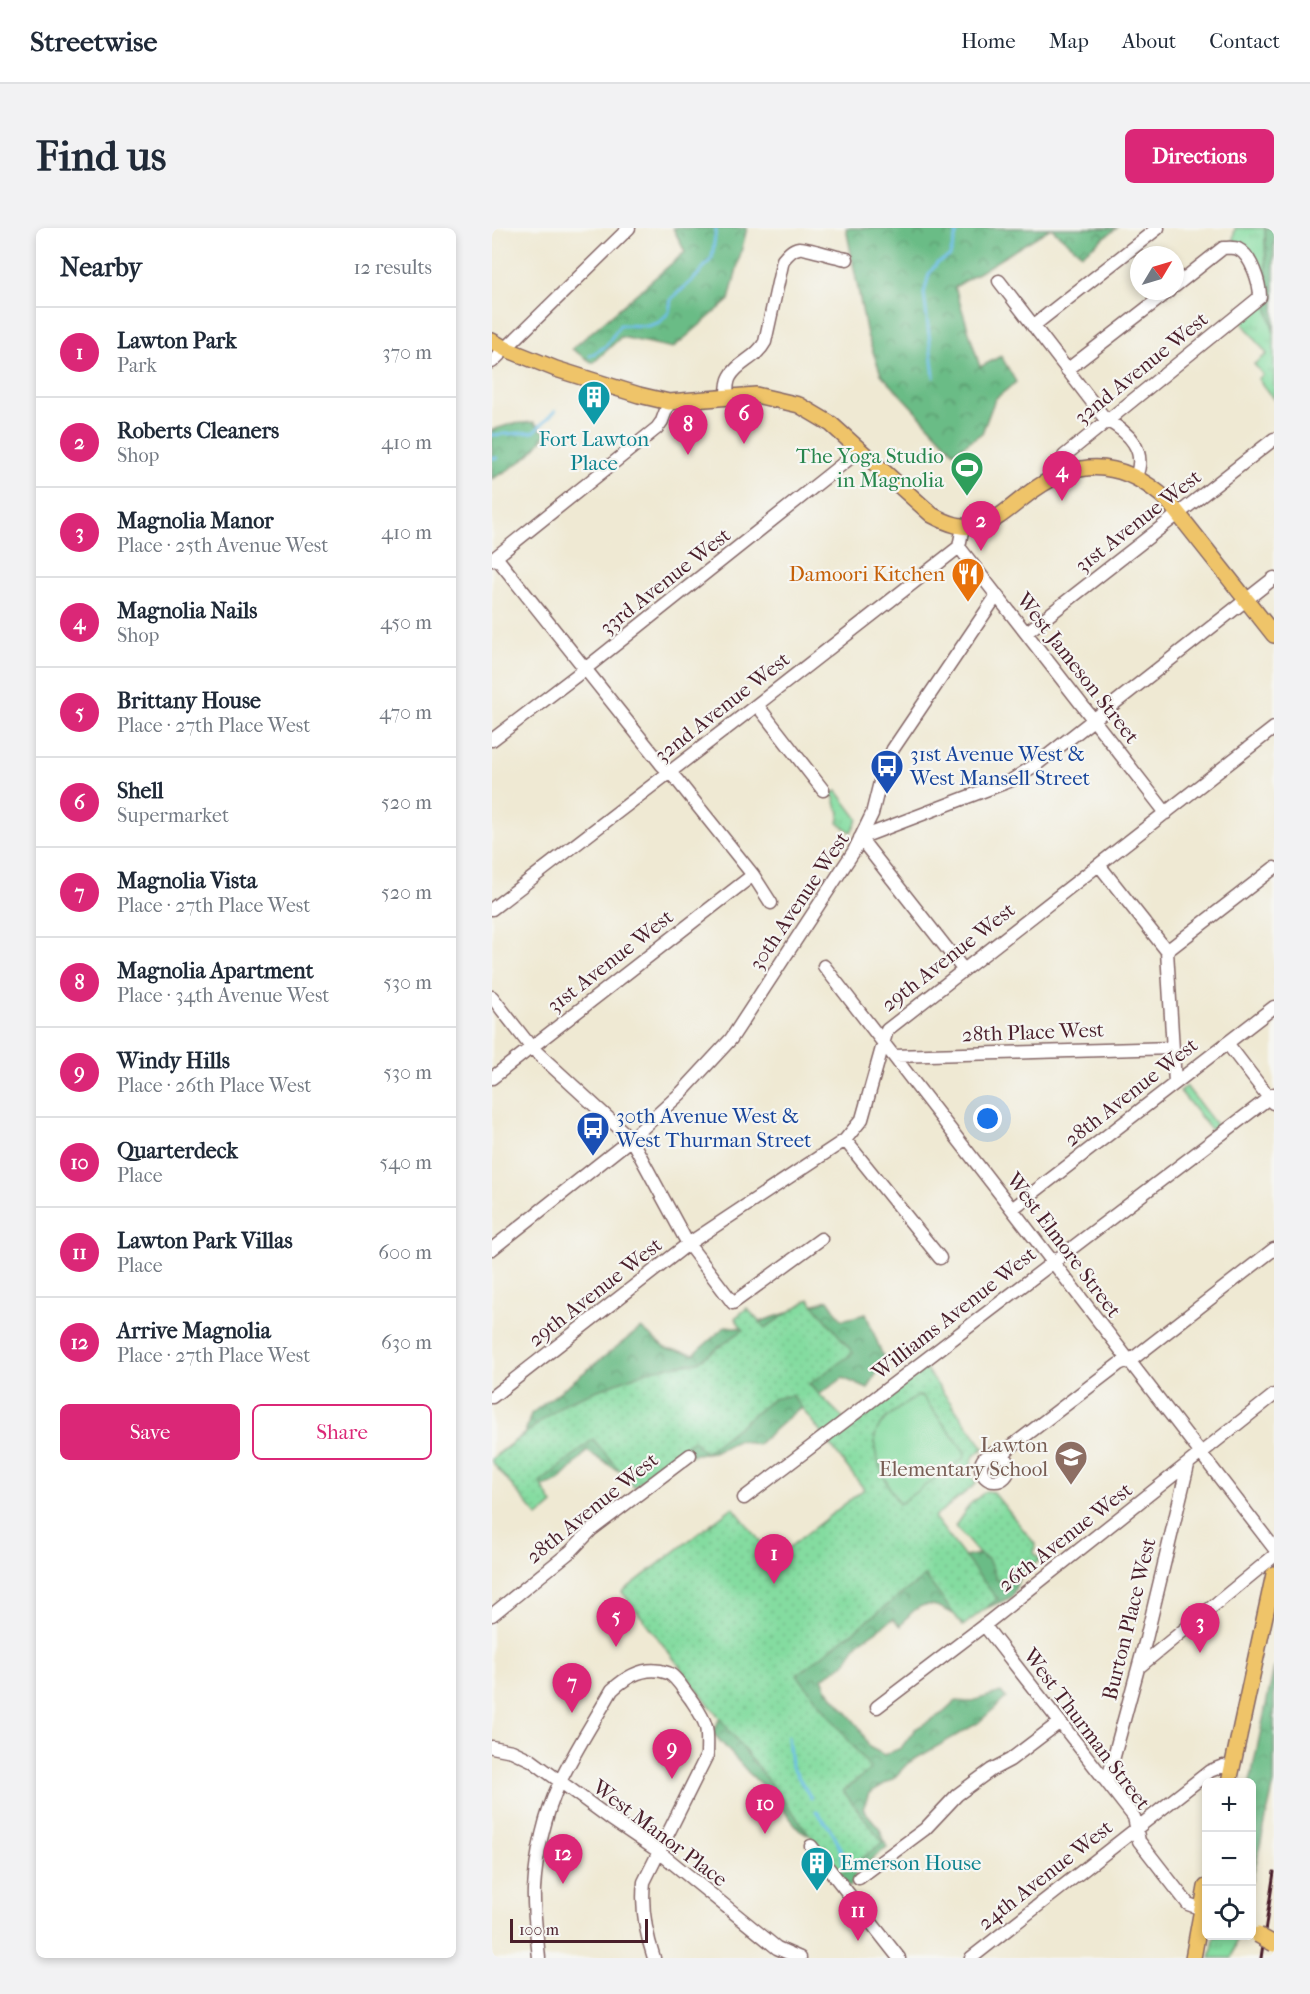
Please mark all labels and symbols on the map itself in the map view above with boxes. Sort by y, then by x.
north arrow [1130,246,1184,300]
street label: 32nd Avenue West [1069,307,1213,429]
building icon: Fort Lawton Place [576,379,612,426]
pin: 6 [724,394,764,444]
pin: 8 [668,406,708,455]
place label: Fort Lawton Place [539,427,649,475]
place label: The Yoga Studio in Magnolia [796,444,944,492]
sports icon: The Yoga Studio in Magnolia [949,450,985,497]
pin: 4 [1042,452,1082,501]
street label: 31st Avenue West [1070,464,1206,578]
pin: 2 [962,502,1000,551]
street label: 33rd Avenue West [595,522,735,639]
restaurant icon: Damoori Kitchen [950,556,986,603]
place label: Damoori Kitchen [789,562,945,586]
street label: West Jameson Street [1011,587,1145,749]
street label: 32nd Avenue West [650,647,795,767]
place label: 31st Avenue West & West Mansell Street [909,742,1091,790]
bus stop icon: 31st Avenue West & West Mansell Street [869,748,905,795]
street label: 30th Avenue West [744,827,854,975]
street label: 29th Avenue West [876,897,1020,1017]
street label: 31st Avenue West [542,904,678,1018]
street label: 28th Place West [961,1018,1105,1046]
street label: 28th Avenue West [1060,1032,1203,1151]
place label: 30th Avenue West & West Thurman Street [615,1104,812,1152]
your location [973,1104,1002,1133]
bus stop icon: 30th Avenue West & West Thurman Street [575,1110,611,1157]
street label: West Elmore Street [1001,1167,1127,1322]
street label: 29th Avenue West [523,1232,667,1352]
street label: Williams Avenue West [867,1241,1041,1385]
place label: Lawton Elementary School [879,1433,1048,1481]
school or university icon: Lawton Elementary School [1053,1439,1089,1486]
street label: 28th Avenue West [521,1447,663,1568]
street label: 26th Avenue West [993,1477,1137,1597]
pin: 1 [754,1534,794,1584]
street label: Burton Place West [1097,1535,1161,1703]
pin: 5 [596,1598,636,1647]
pin: 3 [1180,1604,1220,1653]
street label: West Thurman Street [1018,1643,1156,1815]
pin: 7 [552,1664,592,1713]
pin: 9 [652,1730,692,1779]
street label: West Manor Place [587,1774,732,1891]
pin: 10 [746,1784,784,1834]
street label: 24th Avenue West [973,1815,1117,1935]
pin: 12 [544,1834,582,1884]
building icon: Emerson House [799,1845,835,1892]
place label: Emerson House [840,1851,981,1875]
pin: 11 [838,1892,878,1941]
scale bar [510,1916,648,1944]

